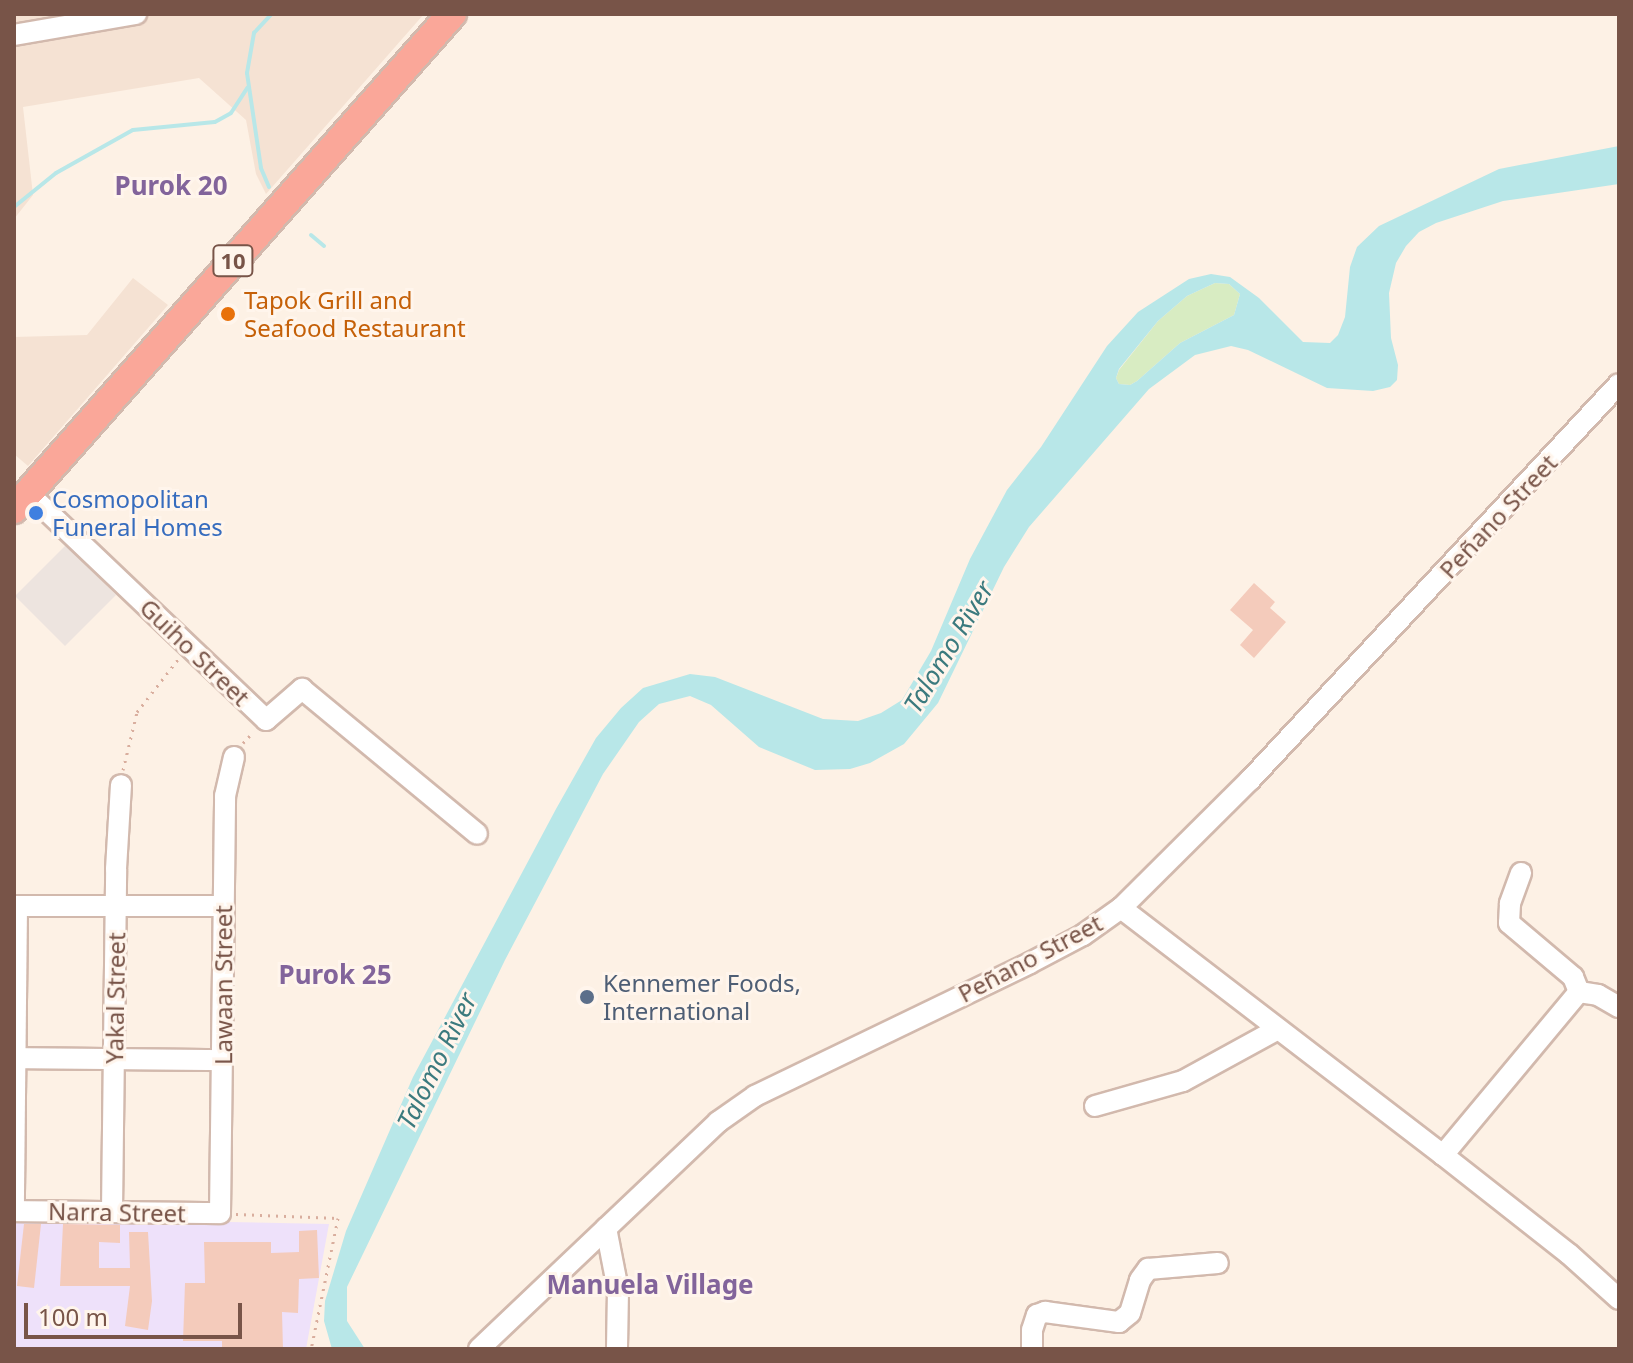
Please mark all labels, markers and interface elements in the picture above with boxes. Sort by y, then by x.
district label: Purok 20 [114,170,228,202]
road number: 10 [211,243,255,279]
place label: Tapok Grill and Seafood Restaurant [244,286,466,342]
marker: Tapok Grill and Seafood Restaurant [219,305,237,323]
street label: Peñano Street [1433,448,1563,584]
place label: Cosmopolitan Funeral Homes [52,485,223,541]
marker: Cosmopolitan Funeral Homes [27,504,45,522]
water label: Talomo River [897,575,1001,719]
street label: Guiho Street [134,593,256,711]
street label: Lawaan Street [209,905,237,1065]
street label: Peñano Street [953,908,1107,1008]
street label: Yakal Street [99,932,131,1064]
district label: Purok 25 [278,959,392,991]
place label: Kennemer Foods, International [603,969,801,1025]
water label: Talomo River [390,988,484,1134]
marker: Kennemer Foods, International [578,988,596,1006]
street label: Narra Street [48,1196,186,1228]
district label: Manuela Village [546,1269,754,1301]
scale bar [28,1287,246,1337]
text: 100 m [38,1300,108,1333]

